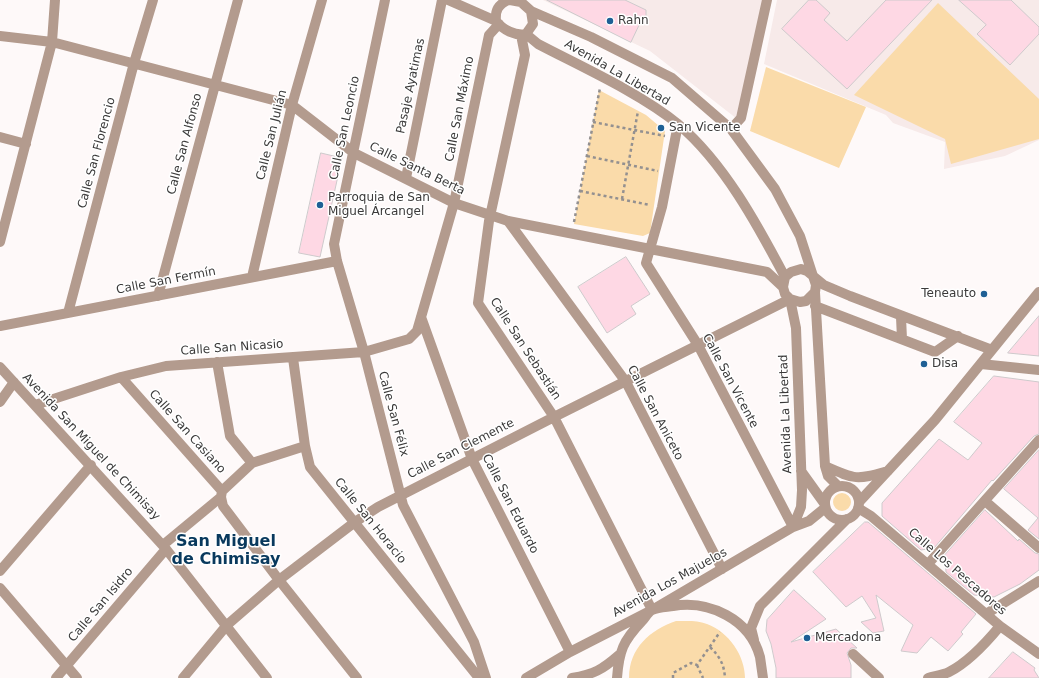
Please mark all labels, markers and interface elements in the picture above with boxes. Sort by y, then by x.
place label: Rahn [618,14,649,28]
marker: Rahn [605,16,615,26]
street label: Pasaje Ayatimas [394,37,428,135]
street label: Avenida La Libertad [562,37,672,109]
street label: Calle San Máximo [443,55,477,163]
street label: Calle San Leoncio [327,75,363,181]
street label: Calle San Julián [254,88,290,182]
street label: Calle San Alfonso [165,92,205,196]
street label: Calle San Florencio [75,96,119,210]
place label: San Vicente [669,121,740,135]
marker: San Vicente [656,123,666,133]
street label: Calle Santa Berta [367,140,467,198]
place label: Parroquia de San Miguel Árcangel [328,191,430,219]
marker: Parroquia de San Miguel Árcangel [315,200,325,210]
street label: Calle San Fermín [115,264,217,298]
place label: Teneauto [921,287,976,301]
marker: Teneauto [979,289,989,299]
street label: Calle San Sebastián [486,295,564,403]
street label: Calle San Vicente [699,331,761,431]
street label: Calle San Nicasio [180,337,284,359]
street label: Avenida La Libertad [777,354,795,474]
place label: Disa [932,357,958,371]
marker: Disa [919,359,929,369]
street label: Calle San Aniceto [624,363,686,463]
street label: Calle San Félix [375,370,411,458]
street label: Avenida San Miguel de Chimisay [19,371,163,523]
street label: Calle San Casiano [146,387,228,477]
street label: Calle San Clemente [405,416,517,482]
street label: Calle San Eduardo [479,452,541,556]
street label: Calle San Horacio [331,475,409,567]
street label: Calle Los Pescadores [905,526,1009,618]
district label: San Miguel de Chimisay [172,532,280,570]
street label: Avenida Los Majuelos [610,546,730,620]
street label: Calle San Isidro [66,565,136,645]
place label: Mercadona [815,631,881,645]
marker: Mercadona [802,633,812,643]

